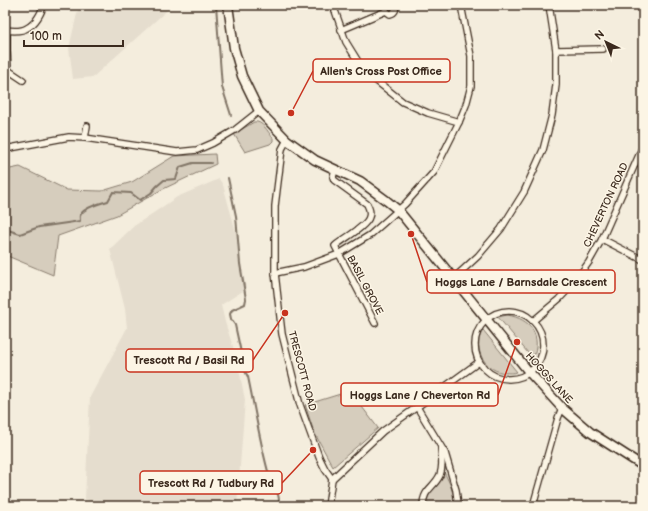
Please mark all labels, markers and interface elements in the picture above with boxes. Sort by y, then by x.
scale bar [24,22,123,48]
north arrow [586,22,626,62]
text: N [592,27,607,43]
text: 100 m [30,29,62,44]
callout: Allen's Cross Post Office [313,59,450,82]
text: Allen's Cross Post Office [319,65,442,78]
street label: CHEVERTON ROAD [581,161,631,249]
street label: BASIL GROVE [344,253,386,317]
callout: Hoggs Lane / Barnsdale Crescent [427,270,615,293]
text: Hoggs Lane / Barnsdale Crescent [435,276,607,289]
street label: TRESCOTT ROAD [286,330,318,412]
callout: Trescott Rd / Basil Rd [126,349,253,372]
street label: HOGGS LANE [523,350,575,406]
text: Trescott Rd / Basil Rd [133,354,245,367]
callout: Hoggs Lane / Cheverton Rd [341,383,498,406]
text: Hoggs Lane / Cheverton Rd [350,389,490,402]
callout: Trescott Rd / Tudbury Rd [140,471,282,494]
text: Trescott Rd / Tudbury Rd [148,477,274,490]

